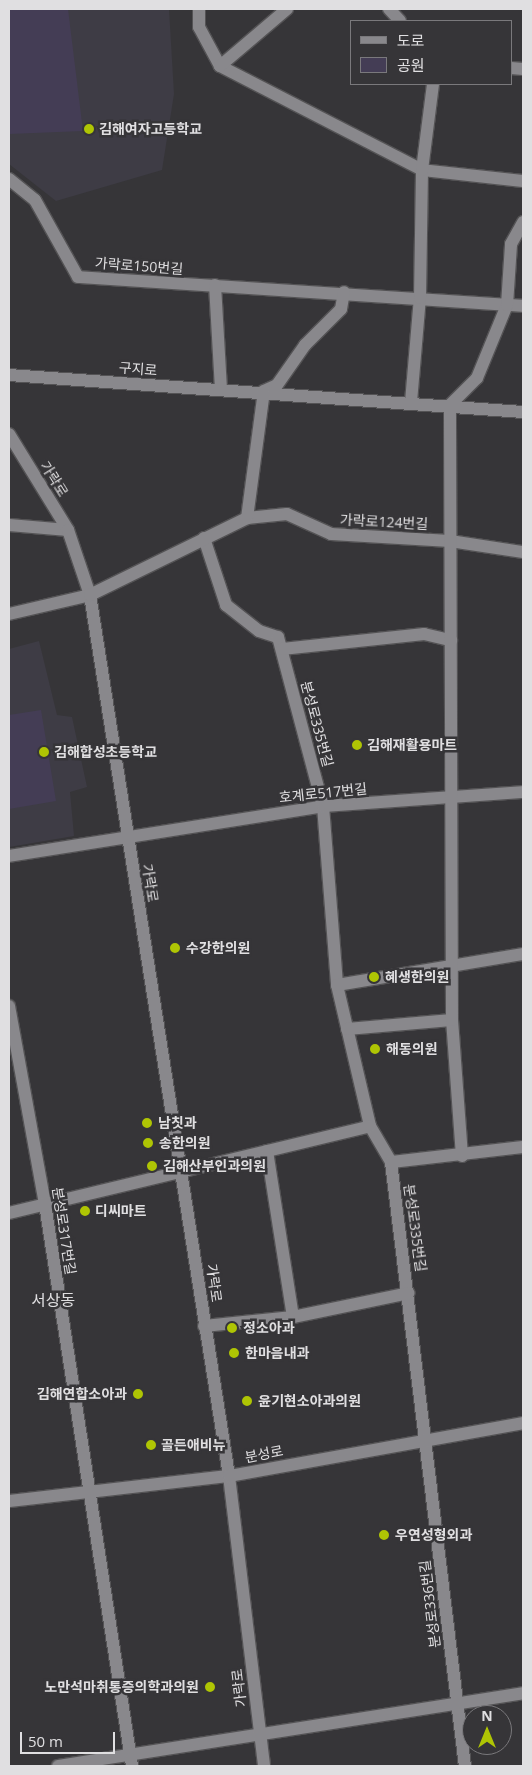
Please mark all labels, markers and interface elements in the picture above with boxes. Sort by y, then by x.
legend [350,20,512,85]
text: 도로 [397,30,425,50]
text: 공원 [397,55,425,75]
place label: 김해여자고등학교 [99,121,202,137]
marker: 김해여자고등학교 [83,123,95,135]
street label: 가락로150번길 [94,255,184,277]
street label: 구지로 [118,359,158,379]
street label: 가락로 [37,458,71,500]
street label: 가락로124번길 [339,511,429,533]
street label: 분성로335번길 [297,679,337,769]
place label: 김해재활용마트 [367,737,457,753]
marker: 김해재활용마트 [351,739,363,751]
place label: 김해합성초등학교 [54,744,157,760]
marker: 김해합성초등학교 [38,746,50,758]
street label: 호계로517번길 [278,780,368,806]
street label: 가락로 [139,863,161,903]
place label: 수강한의원 [186,940,250,956]
marker: 수강한의원 [168,941,182,955]
place label: 혜생한의원 [385,969,449,985]
marker: 혜생한의원 [367,970,381,984]
place label: 해동의원 [386,1041,438,1057]
marker: 해동의원 [368,1042,382,1056]
place label: 남칫과 [158,1115,197,1131]
marker: 남칫과 [140,1116,154,1130]
place label: 송한의원 [159,1135,211,1151]
marker: 송한의원 [141,1136,155,1150]
place label: 김해산부인과의원 [163,1158,266,1174]
marker: 김해산부인과의원 [145,1159,159,1173]
street label: 분성로335번길 [401,1183,429,1273]
street label: 분성로317번길 [49,1186,79,1276]
place label: 디씨마트 [95,1203,147,1219]
marker: 디씨마트 [79,1205,91,1217]
street label: 가락로 [203,1263,225,1303]
district label: 서상동 [31,1290,75,1310]
place label: 정소아과 [243,1320,295,1336]
marker: 정소아과 [225,1321,239,1335]
place label: 한마음내과 [245,1345,309,1361]
marker: 한마음내과 [227,1346,241,1360]
place label: 김해연합소아과 [37,1386,127,1402]
marker: 김해연합소아과 [131,1387,145,1401]
place label: 윤기현소아과의원 [258,1393,361,1409]
marker: 윤기현소아과의원 [240,1394,254,1408]
place label: 골든애비뉴 [161,1437,225,1453]
marker: 골든애비뉴 [145,1439,157,1451]
street label: 분성로 [243,1442,285,1466]
place label: 우연성형외과 [395,1527,472,1543]
marker: 우연성형외과 [377,1528,391,1542]
street label: 분성로336번길 [416,1559,444,1649]
street label: 가락로 [228,1668,250,1708]
place label: 노만석마취통증의학과의원 [44,1679,199,1695]
marker: 노만석마취통증의학과의원 [203,1680,217,1694]
north arrow [462,1705,512,1755]
text: N [481,1706,493,1725]
scale bar [22,1722,118,1754]
text: 50 m [28,1731,63,1751]

